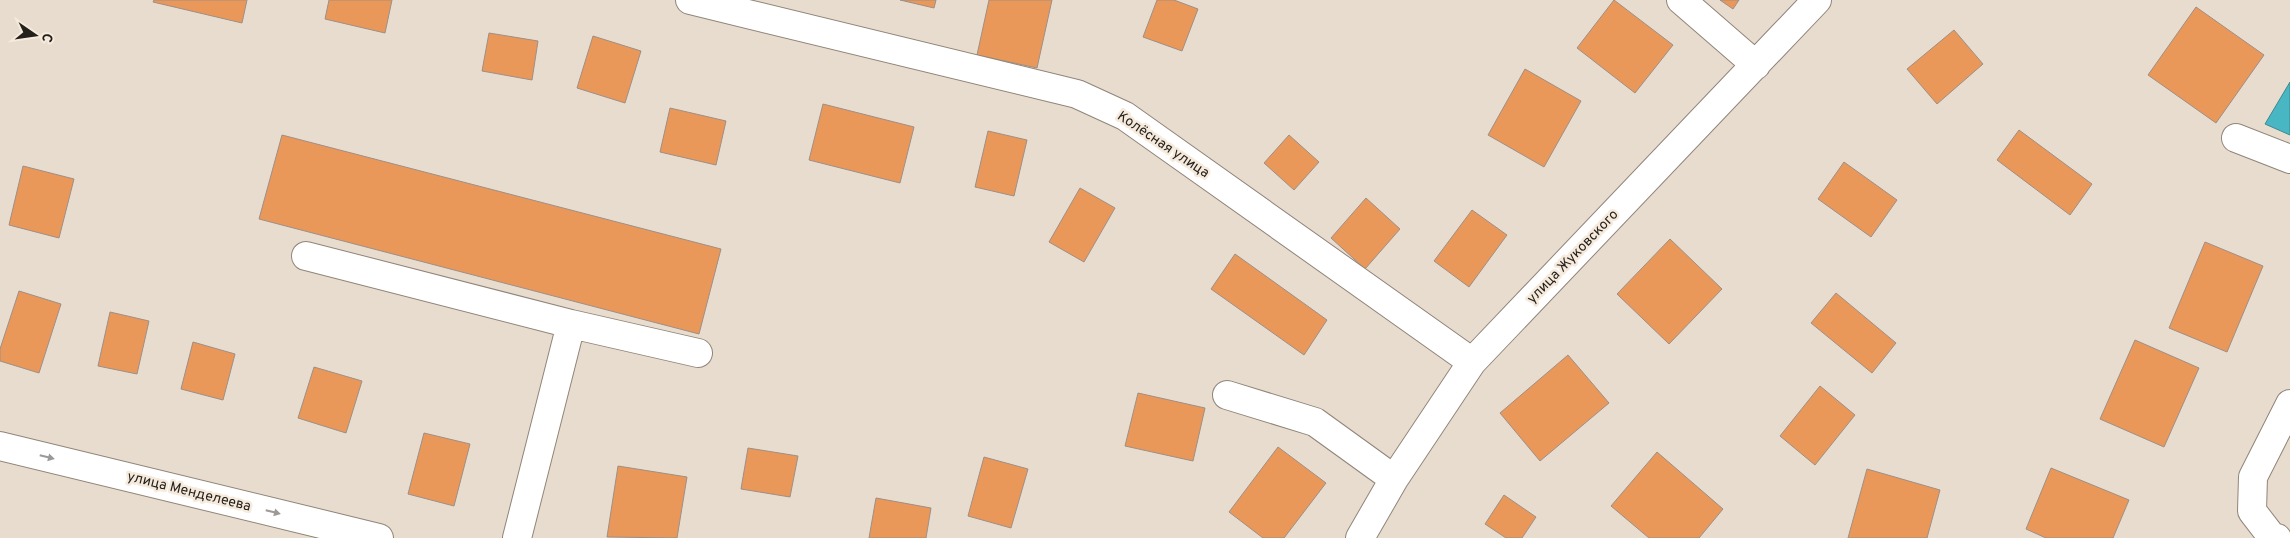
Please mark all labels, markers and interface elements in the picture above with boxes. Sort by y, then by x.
north arrow [10,10,60,60]
text: С [37,31,55,44]
street label: Колёсная улица [1114,108,1212,182]
street label: улица Жуковского [1524,206,1622,307]
one-way arrow [40,454,55,462]
street label: улица Менделеева [125,468,253,516]
one-way arrow [266,508,281,516]

